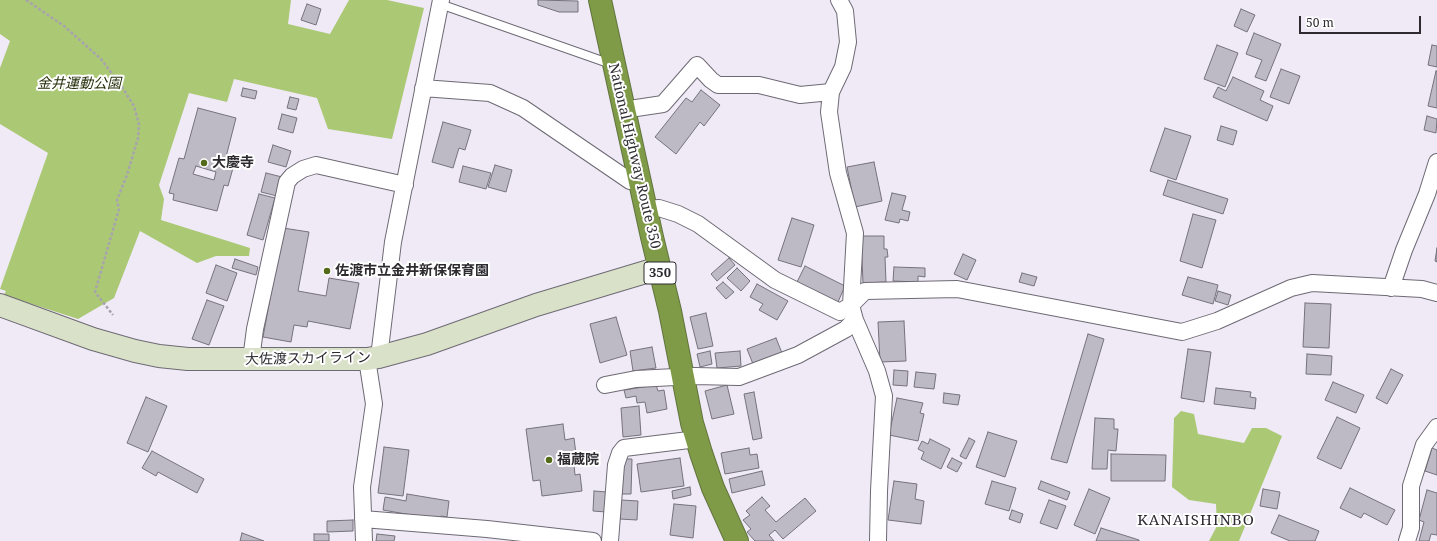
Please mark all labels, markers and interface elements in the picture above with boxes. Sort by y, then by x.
scale bar [1301,8,1423,34]
text: 50 m [1306,14,1334,31]
street label: National Highway Route 350 [604,62,664,250]
park label: 金井運動公園 [37,76,121,92]
place label: 大慶寺 [212,155,254,171]
marker: 大慶寺 [199,158,209,168]
road number: 350 [644,262,676,284]
place label: 佐渡市立金井新保保育園 [335,263,489,279]
marker: 佐渡市立金井新保保育園 [322,266,332,276]
street label: 大佐渡スカイライン [245,350,371,368]
place label: 福蔵院 [557,452,599,468]
marker: 福蔵院 [544,455,554,465]
district label: KANAISHINBO [1137,512,1255,530]

